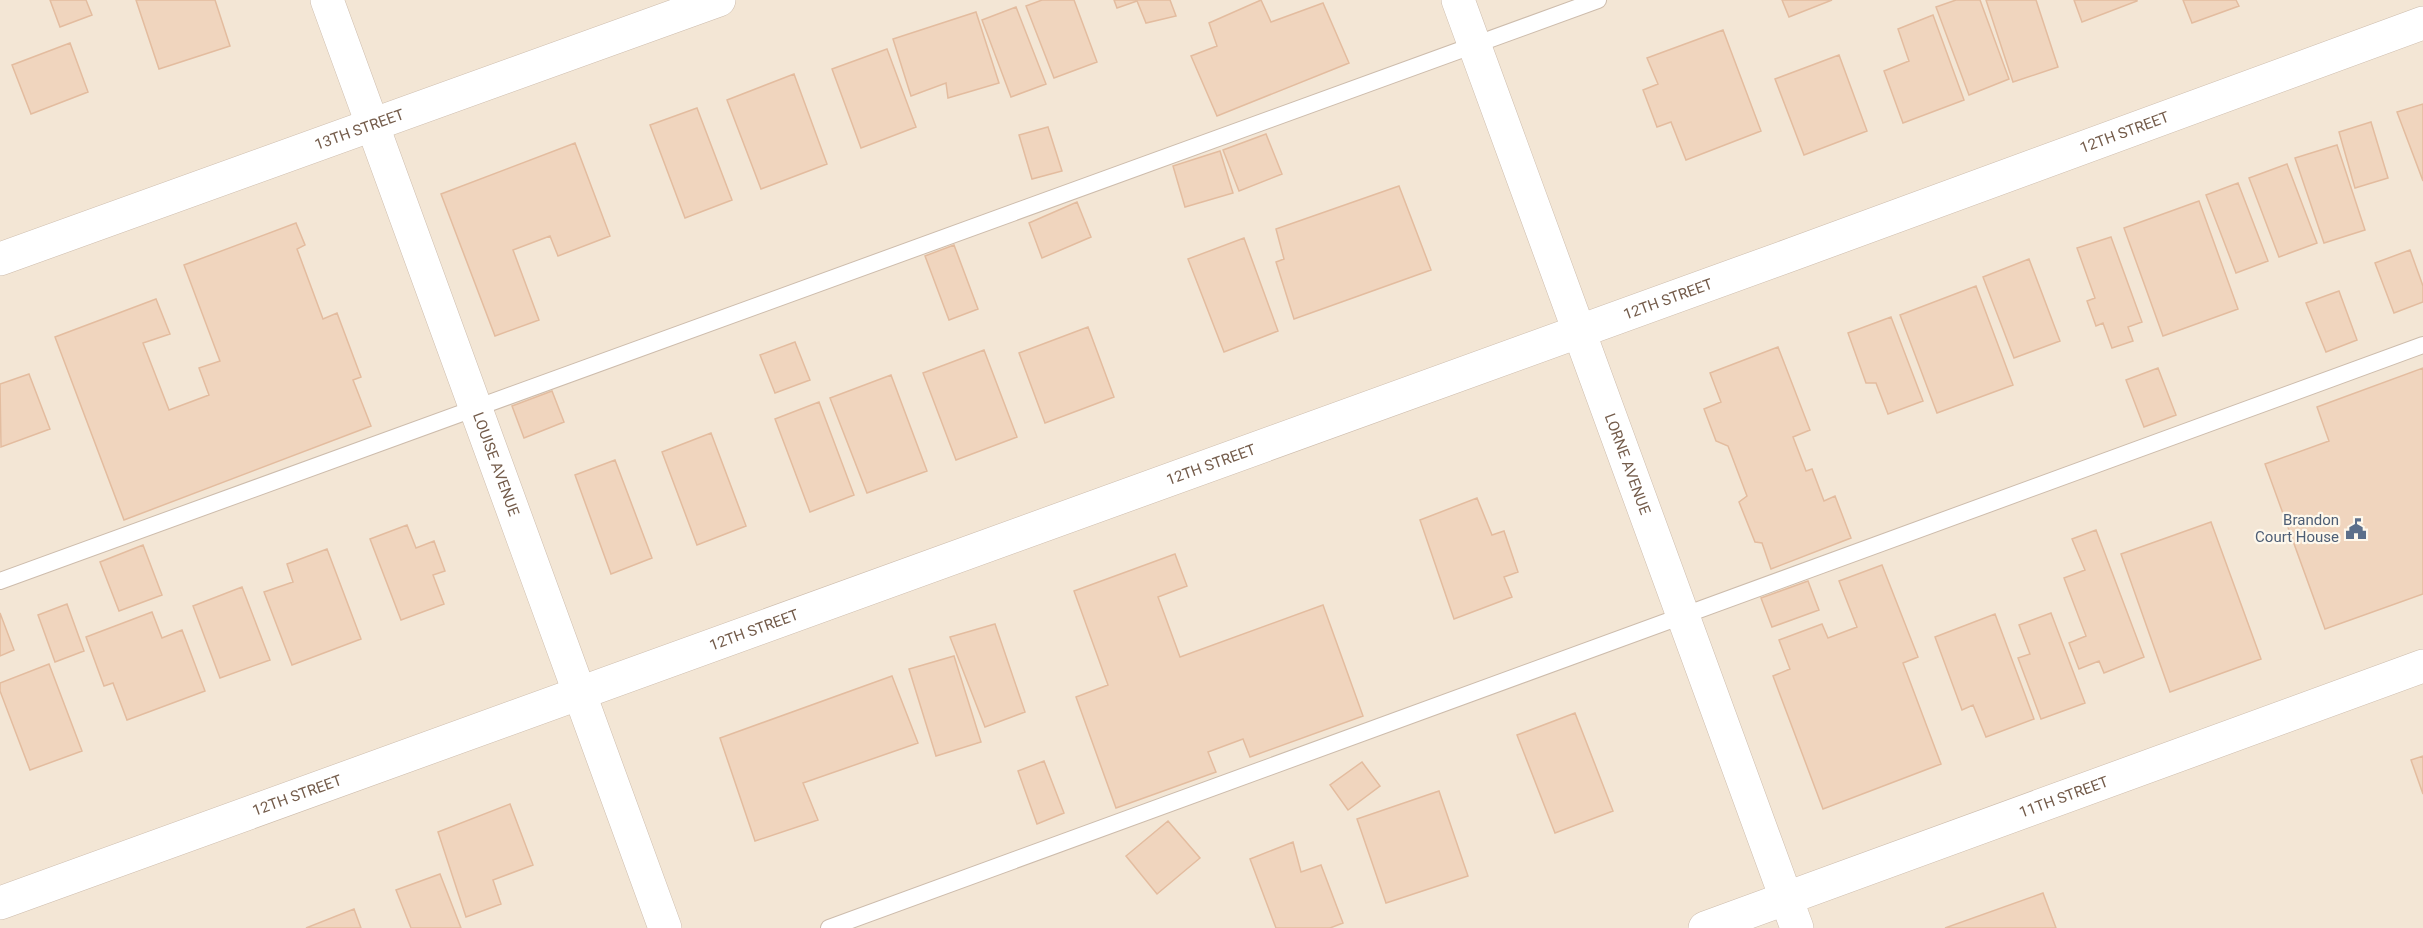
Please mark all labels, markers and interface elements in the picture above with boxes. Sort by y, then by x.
street label: 13TH STREET [312,105,406,154]
street label: 12TH STREET [2078,108,2172,157]
street label: 12TH STREET [1621,275,1715,324]
street label: LOUISE AVENUE [469,410,523,519]
street label: LORNE AVENUE [1601,411,1654,517]
street label: 12TH STREET [1164,440,1258,489]
place label: Brandon Court House [2255,511,2339,546]
public building icon: Brandon Court House [2344,517,2368,541]
street label: 12TH STREET [707,606,801,654]
street label: 12TH STREET [250,771,344,820]
street label: 11TH STREET [2017,773,2111,822]

